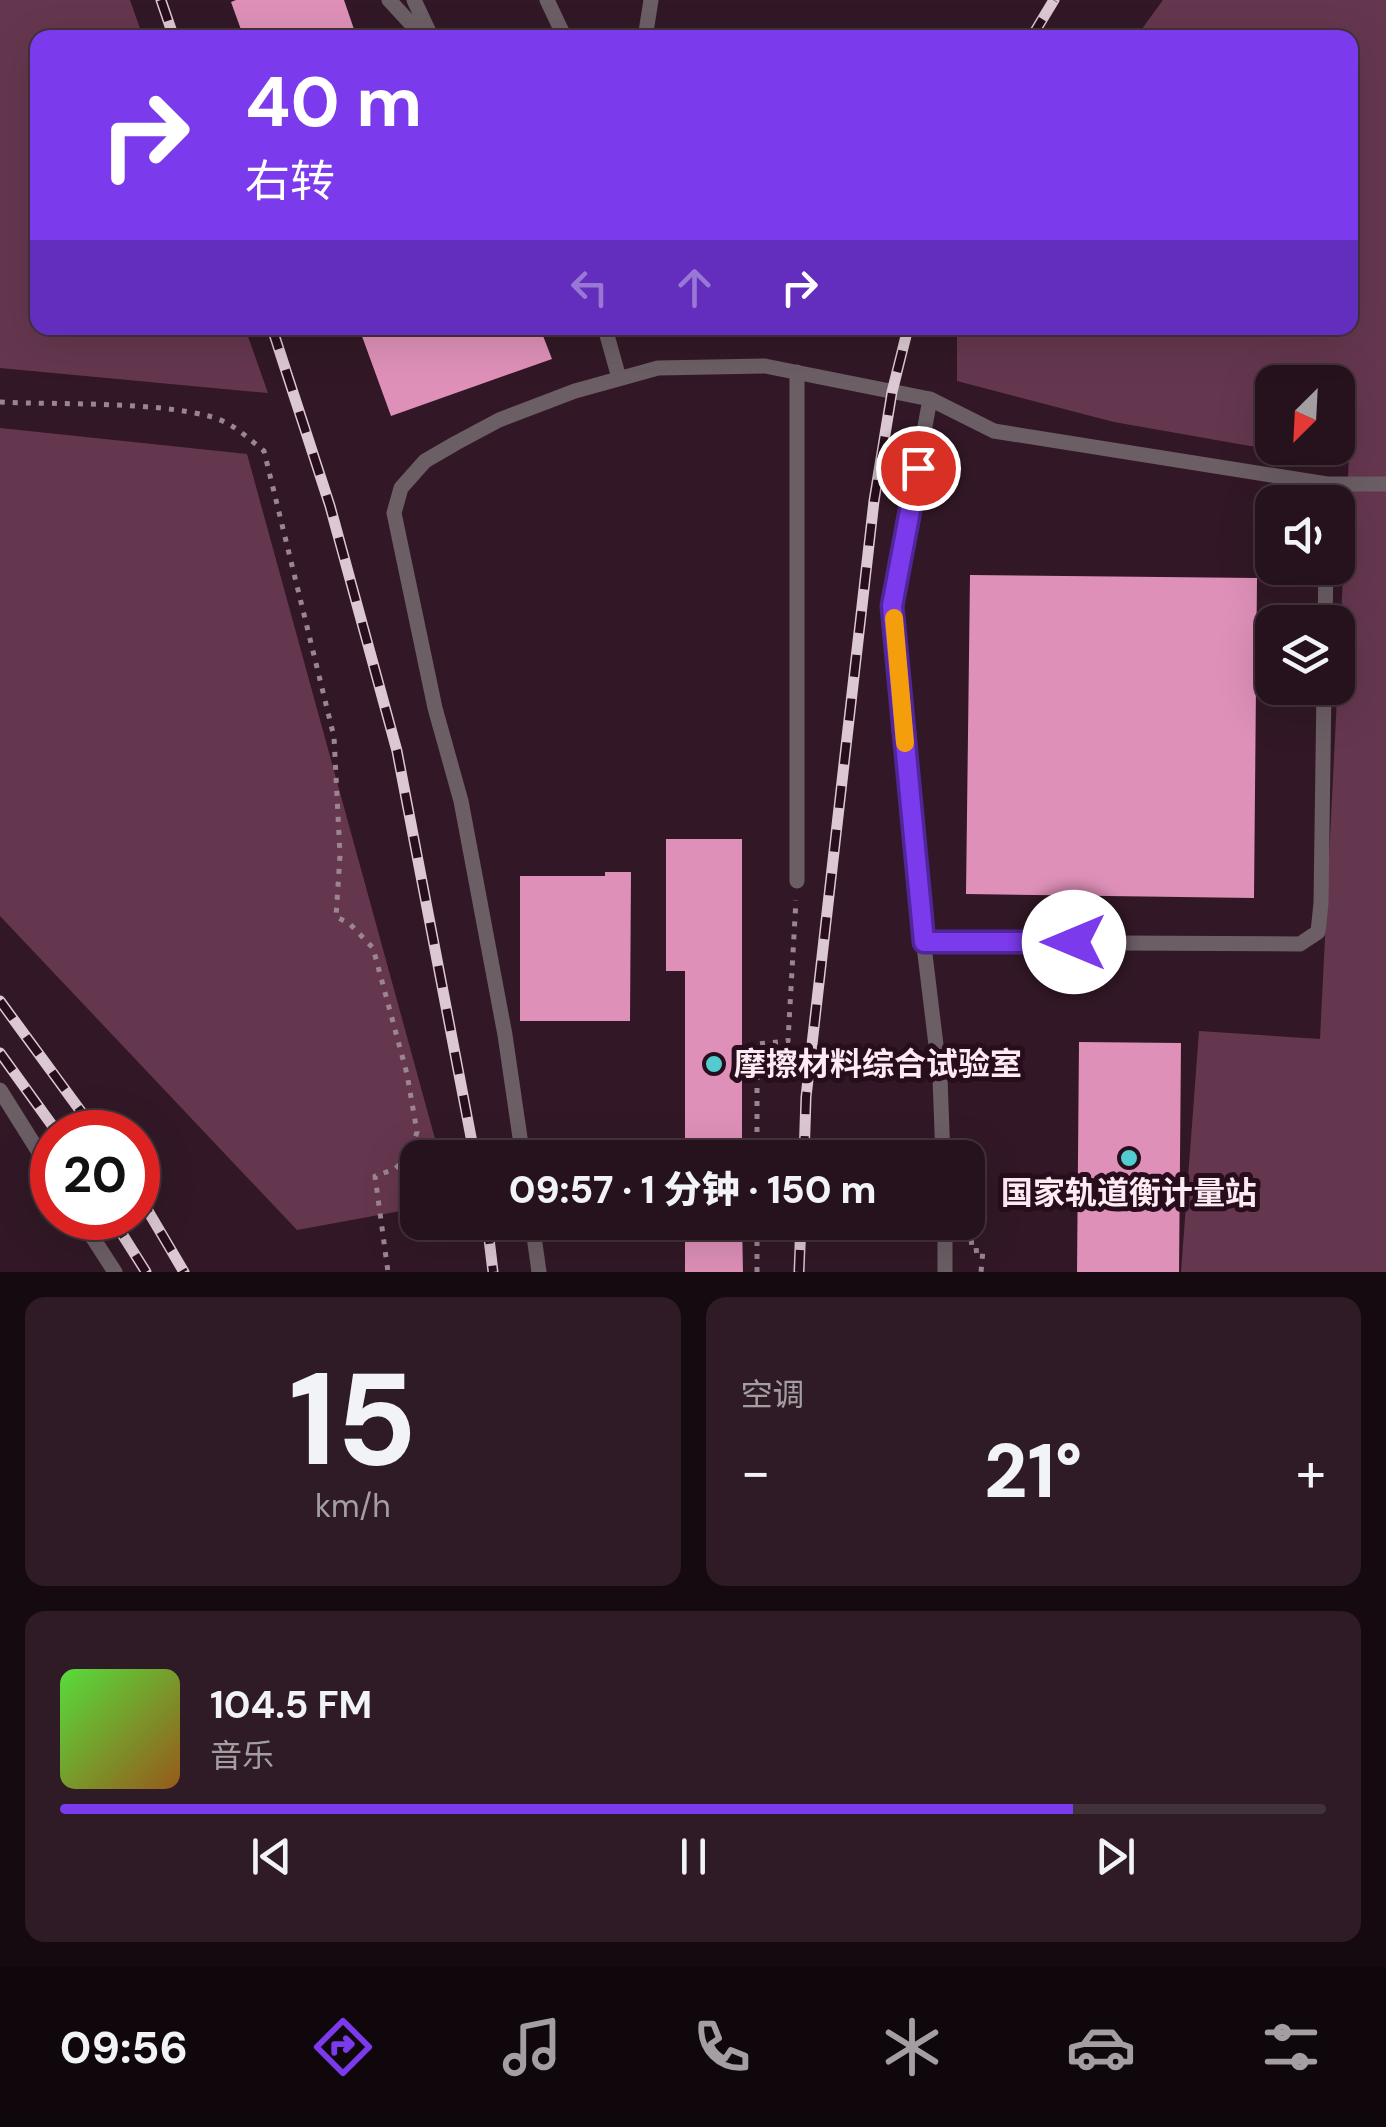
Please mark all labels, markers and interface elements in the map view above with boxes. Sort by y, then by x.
text: 40 m [245,57,422,148]
icon: right [80,70,210,200]
text: 右转 [245,152,335,211]
icon: left [562,260,617,315]
icon: ahead [667,260,722,315]
icon: right [772,260,827,315]
north arrow [1255,365,1355,465]
map controls [1255,365,1355,705]
pin [876,426,961,511]
icon: arrive [891,441,946,496]
button: sound [1255,485,1355,585]
button: layers [1255,605,1355,705]
position arrow [1022,890,1126,994]
place label: 摩擦材料综合试验室 [734,1043,1022,1085]
marker: 摩擦材料综合试验室 [703,1053,725,1075]
speed limit sign: 20 [30,1110,160,1240]
marker: 国家轨道衡计量站 [1118,1147,1140,1169]
text: 09:57 · 1 分钟 · 150 m [509,1165,876,1215]
place label: 国家轨道衡计量站 [1001,1172,1257,1214]
text: 15 [289,1335,417,1504]
text: 空调 [741,1374,805,1416]
text: 21° [984,1423,1082,1520]
text: − [741,1436,771,1508]
text: + [1296,1436,1326,1508]
text: km/h [315,1485,391,1527]
text: 104.5 FM [210,1680,372,1730]
text: 音乐 [210,1735,274,1777]
icon: previous [244,1829,299,1884]
icon: pause [666,1829,721,1884]
icon: next [1088,1829,1143,1884]
icon: directions [308,2012,378,2082]
icon: music [497,2012,567,2082]
icon: phone [687,2012,757,2082]
icon: climate [877,2012,947,2082]
icon: car [1066,2012,1136,2082]
icon: filters [1256,2012,1326,2082]
text: 09:56 [60,2018,188,2077]

